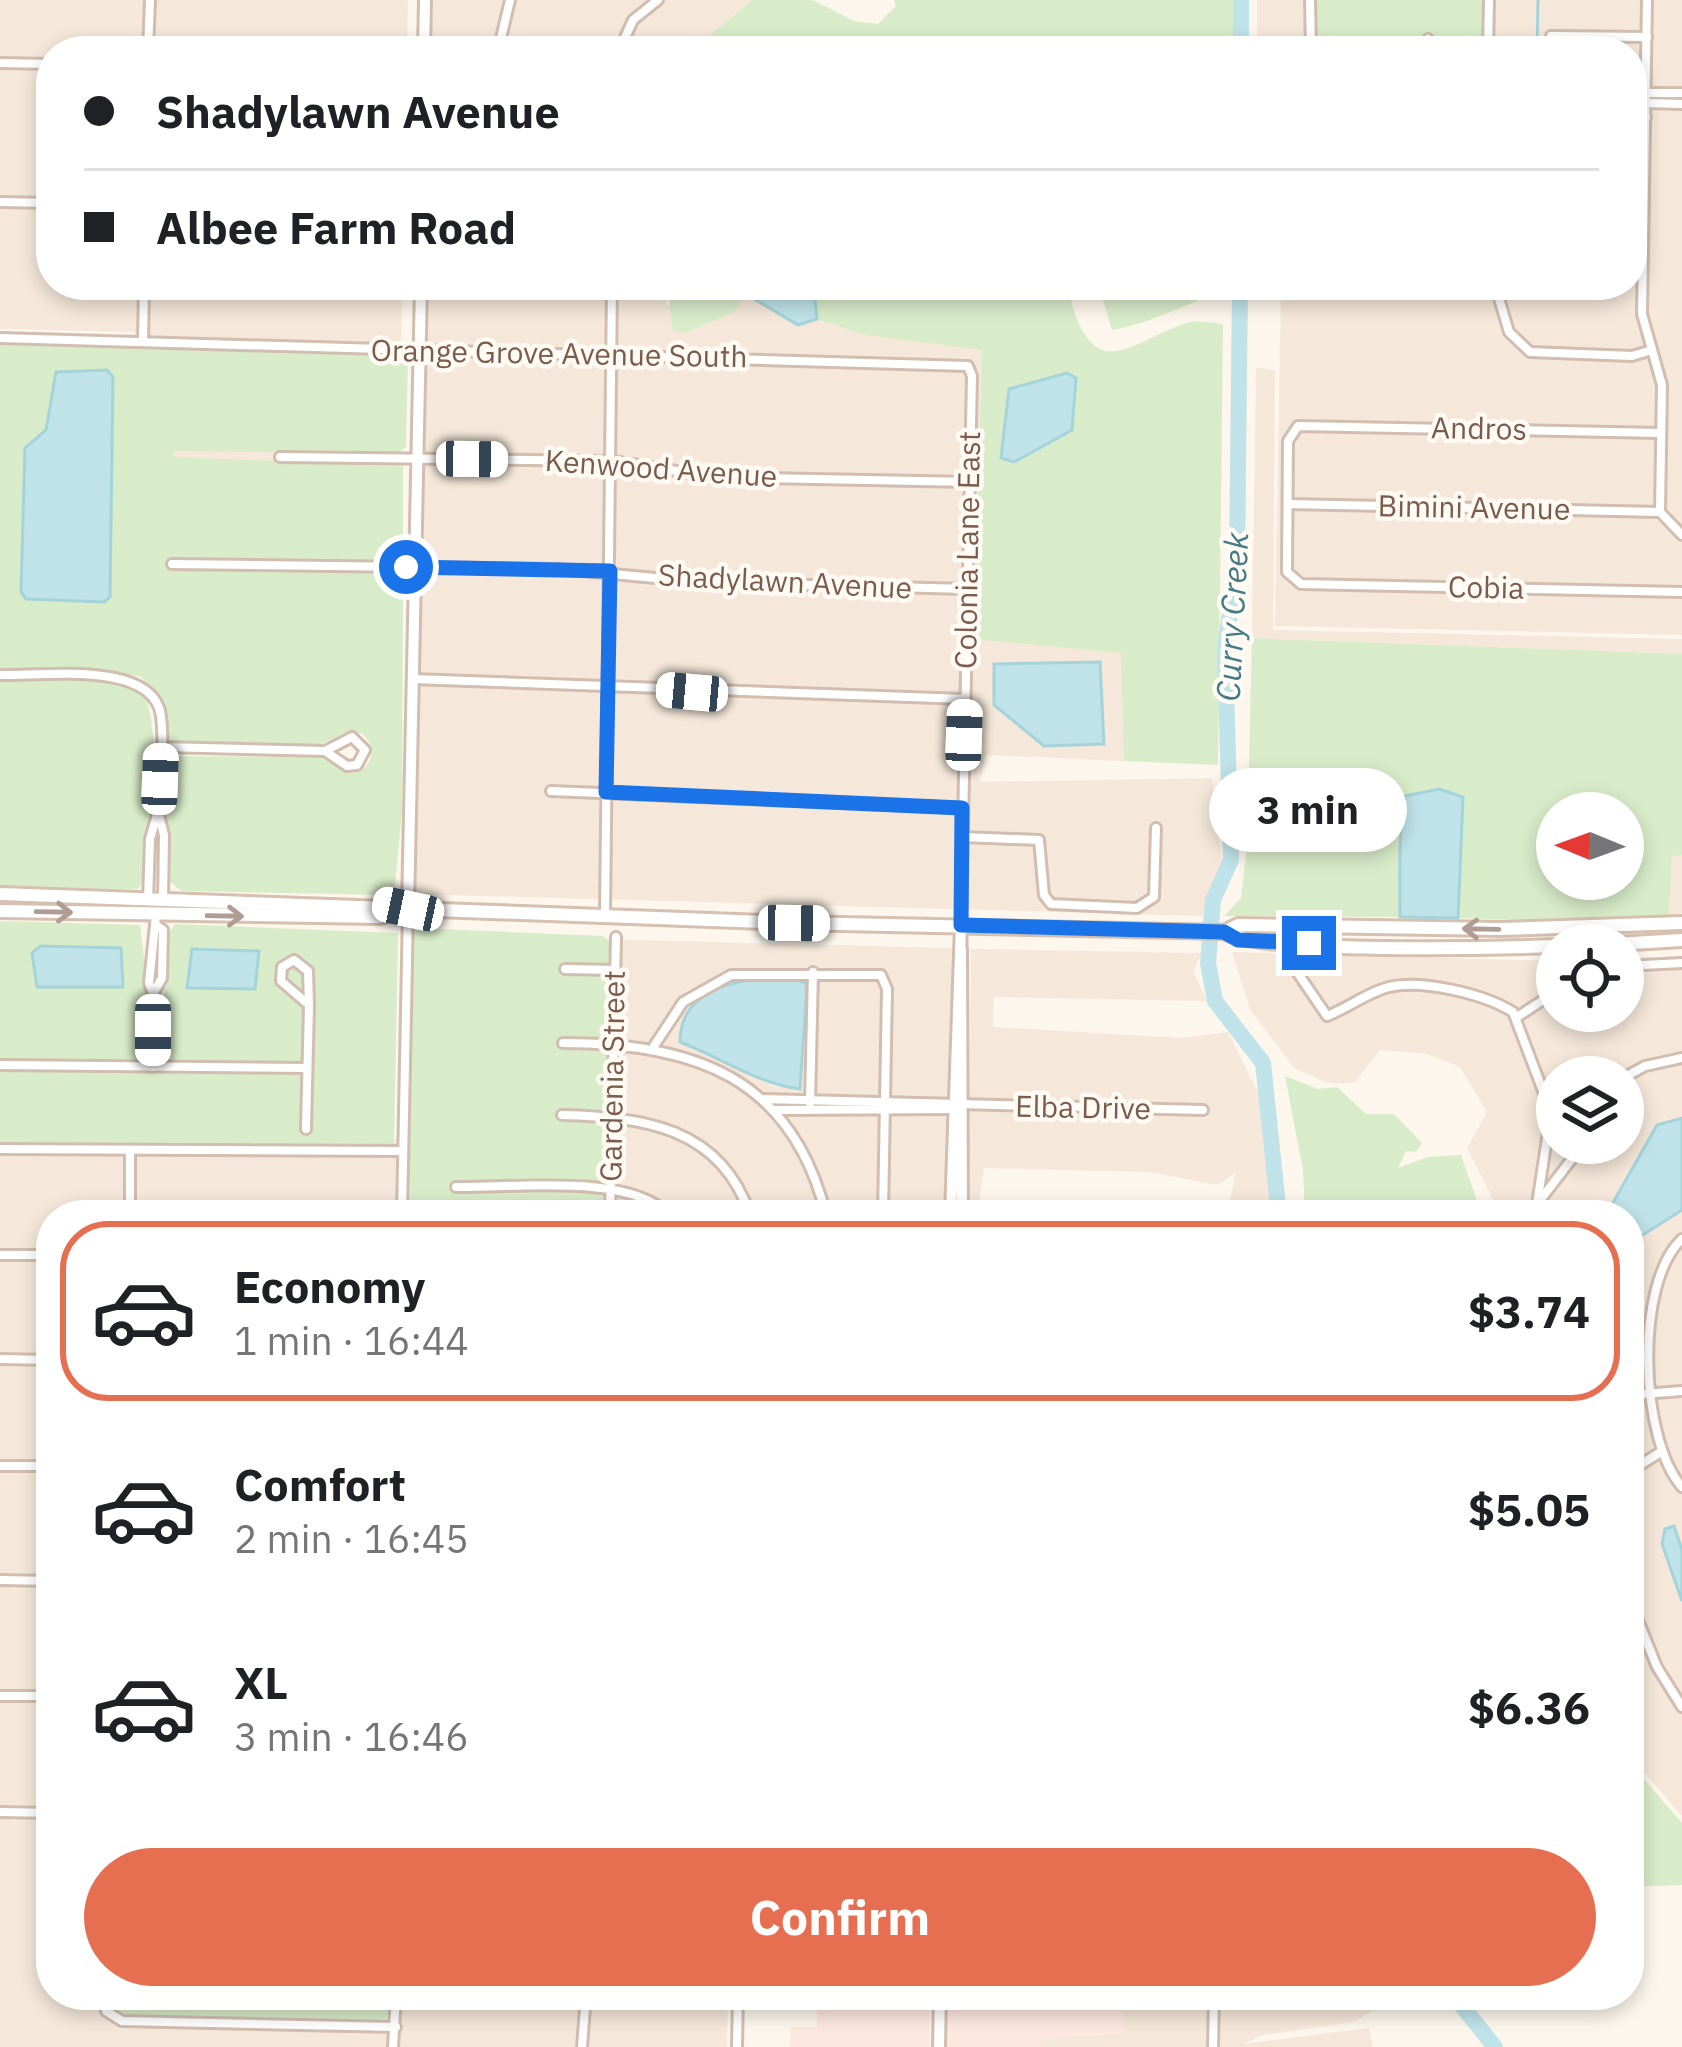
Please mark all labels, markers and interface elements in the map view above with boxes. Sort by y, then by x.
text: Shadylawn Avenue [156,82,560,140]
text: Albee Farm Road [156,198,516,256]
street label: Orange Grove Avenue South [370,330,748,375]
street label: Andros [1431,407,1527,448]
street label: Colonia Lane East [945,431,988,669]
car [436,440,508,478]
street label: Kenwood Avenue [544,440,779,495]
street label: Bimini Avenue [1377,485,1571,528]
water label: Curry Creek [1206,531,1257,703]
route start [379,540,433,594]
street label: Shadylawn Avenue [657,554,913,607]
street label: Cobia [1448,566,1525,607]
car [655,671,729,713]
car [945,698,983,772]
car [141,742,179,816]
callout: 3 min [1210,769,1408,853]
text: 3 min [1257,784,1359,835]
north arrow [1536,792,1644,900]
map controls [1536,792,1644,1164]
car [369,884,447,934]
one-way arrow [34,901,73,924]
car [758,904,830,942]
one-way arrow [205,905,244,927]
route end [1282,916,1336,970]
one-way arrow [1462,918,1501,940]
button: locate [1536,924,1644,1032]
street label: Gardenia Street [590,970,633,1182]
car [135,994,171,1066]
button: layers [1536,1056,1644,1164]
street label: Elba Drive [1015,1086,1151,1127]
icon: car [90,1257,198,1365]
text: Economy [234,1257,425,1315]
text: $3.74 [1468,1282,1590,1340]
text: 1 min · 16:44 [234,1315,469,1366]
icon: car [90,1455,198,1563]
text: Comfort [234,1455,406,1513]
text: $5.05 [1468,1480,1590,1538]
text: 2 min · 16:45 [234,1513,469,1564]
icon: car [90,1653,198,1761]
text: XL [234,1653,288,1711]
text: $6.36 [1468,1678,1590,1736]
text: 3 min · 16:46 [234,1711,469,1762]
button: Confirm [84,1848,1596,1986]

